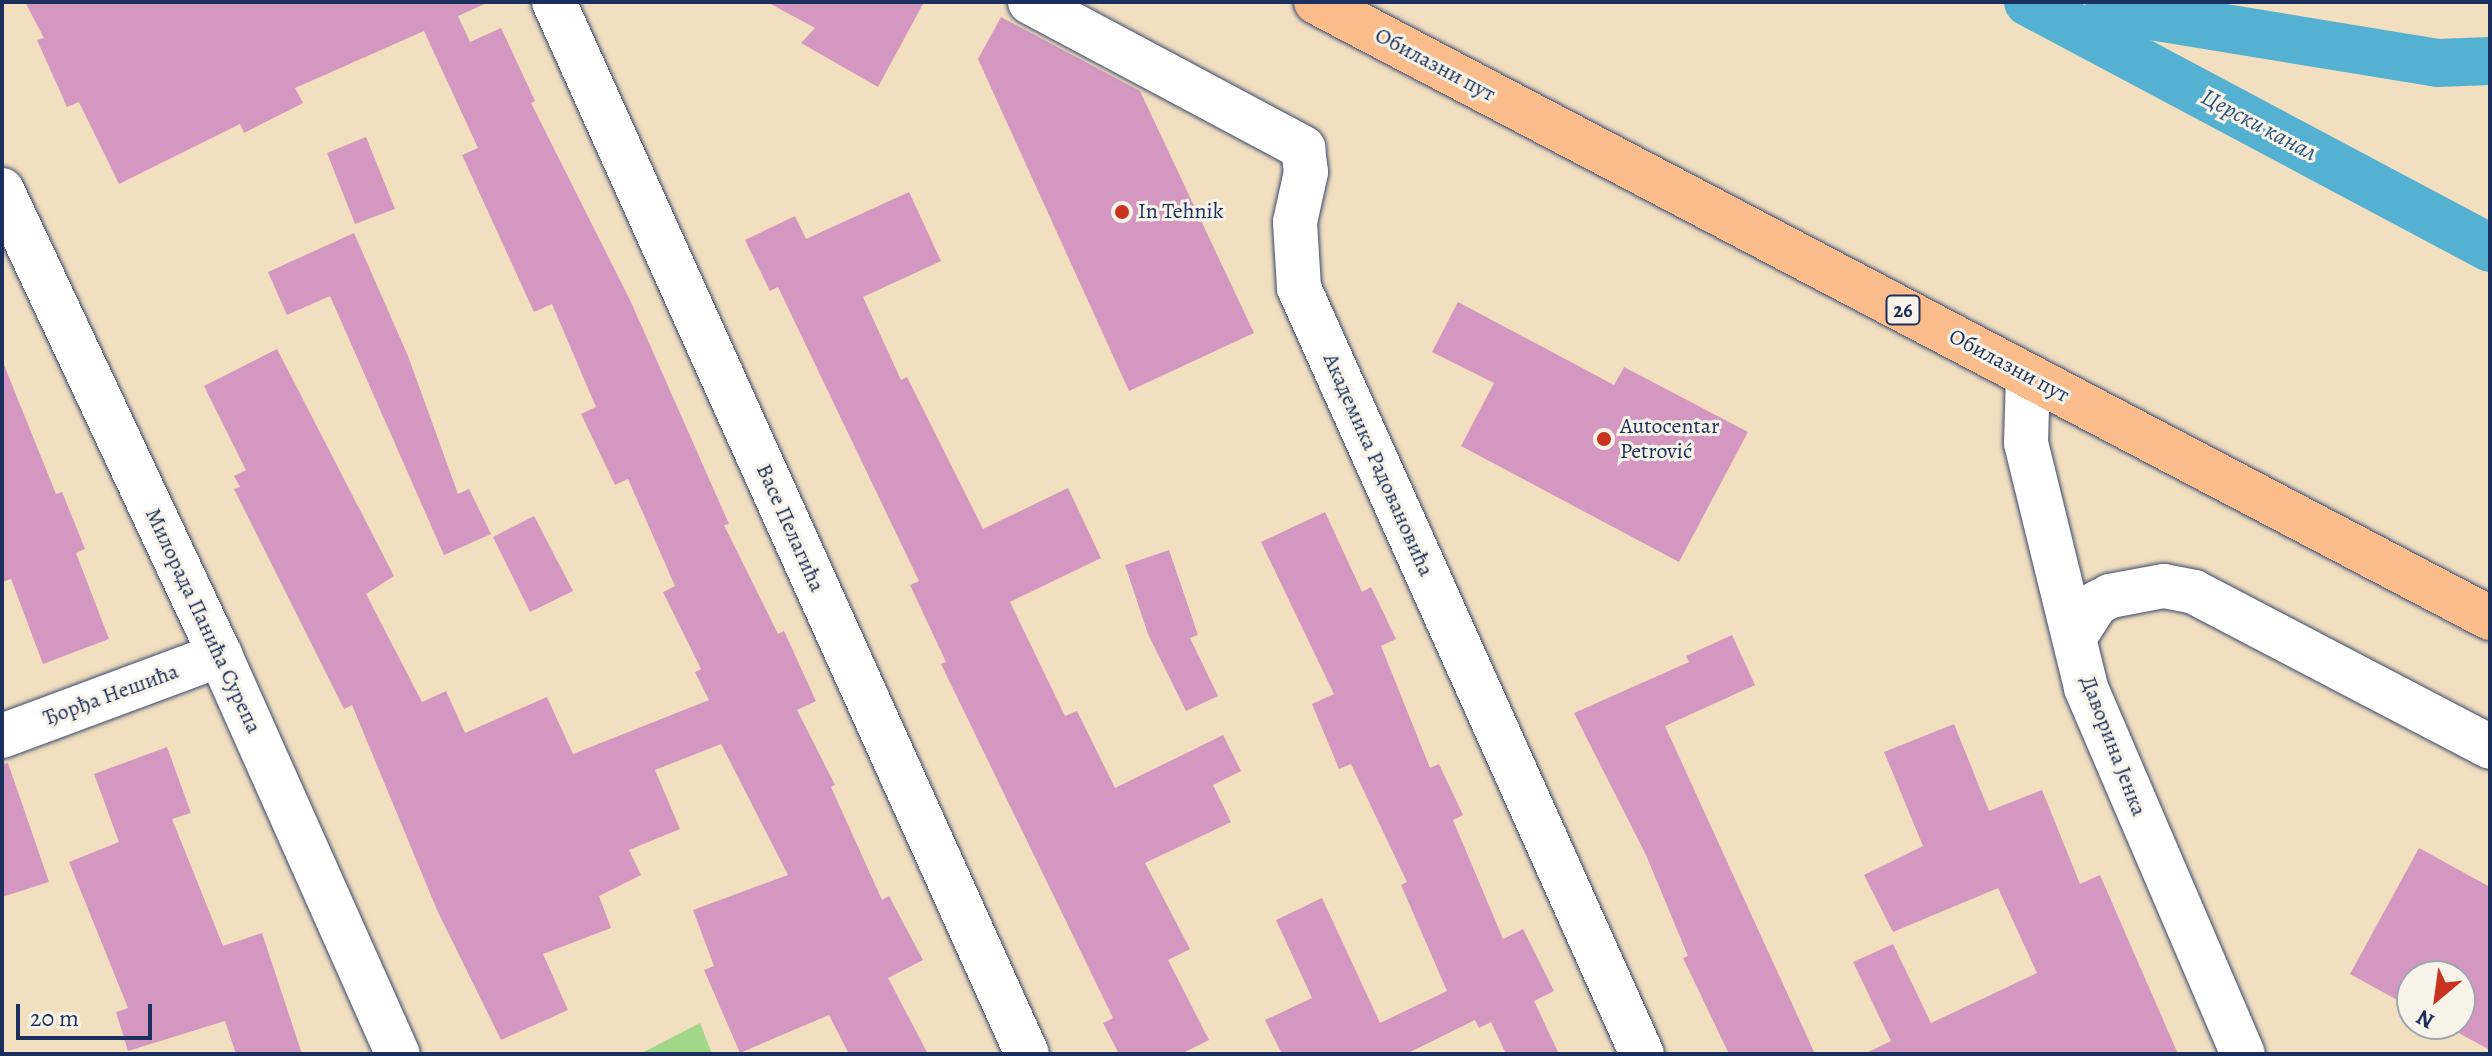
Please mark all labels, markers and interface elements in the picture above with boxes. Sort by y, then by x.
street label: Обилазни пут [1370,22,1500,108]
water label: Церски канал [2196,83,2322,167]
place label: In Tehnik [1138,199,1224,225]
marker: In Tehnik [1113,203,1131,221]
road number: 26 [1885,294,1921,326]
street label: Обилазни пут [1944,323,2074,409]
street label: Академика Радовановића [1317,350,1439,580]
place label: Autocentar Petrović [1620,413,1719,464]
marker: Autocentar Petrović [1595,430,1613,448]
street label: Васе Пелагића [750,460,830,596]
street label: Милорада Панића Сурепа [139,504,267,738]
street label: Ђорђа Нешића [40,658,182,732]
street label: Даворина Јенка [2074,672,2152,820]
north arrow [2396,960,2476,1040]
scale bar [20,988,156,1038]
text: 20 m [30,1002,79,1034]
text: N [2411,1002,2440,1036]

